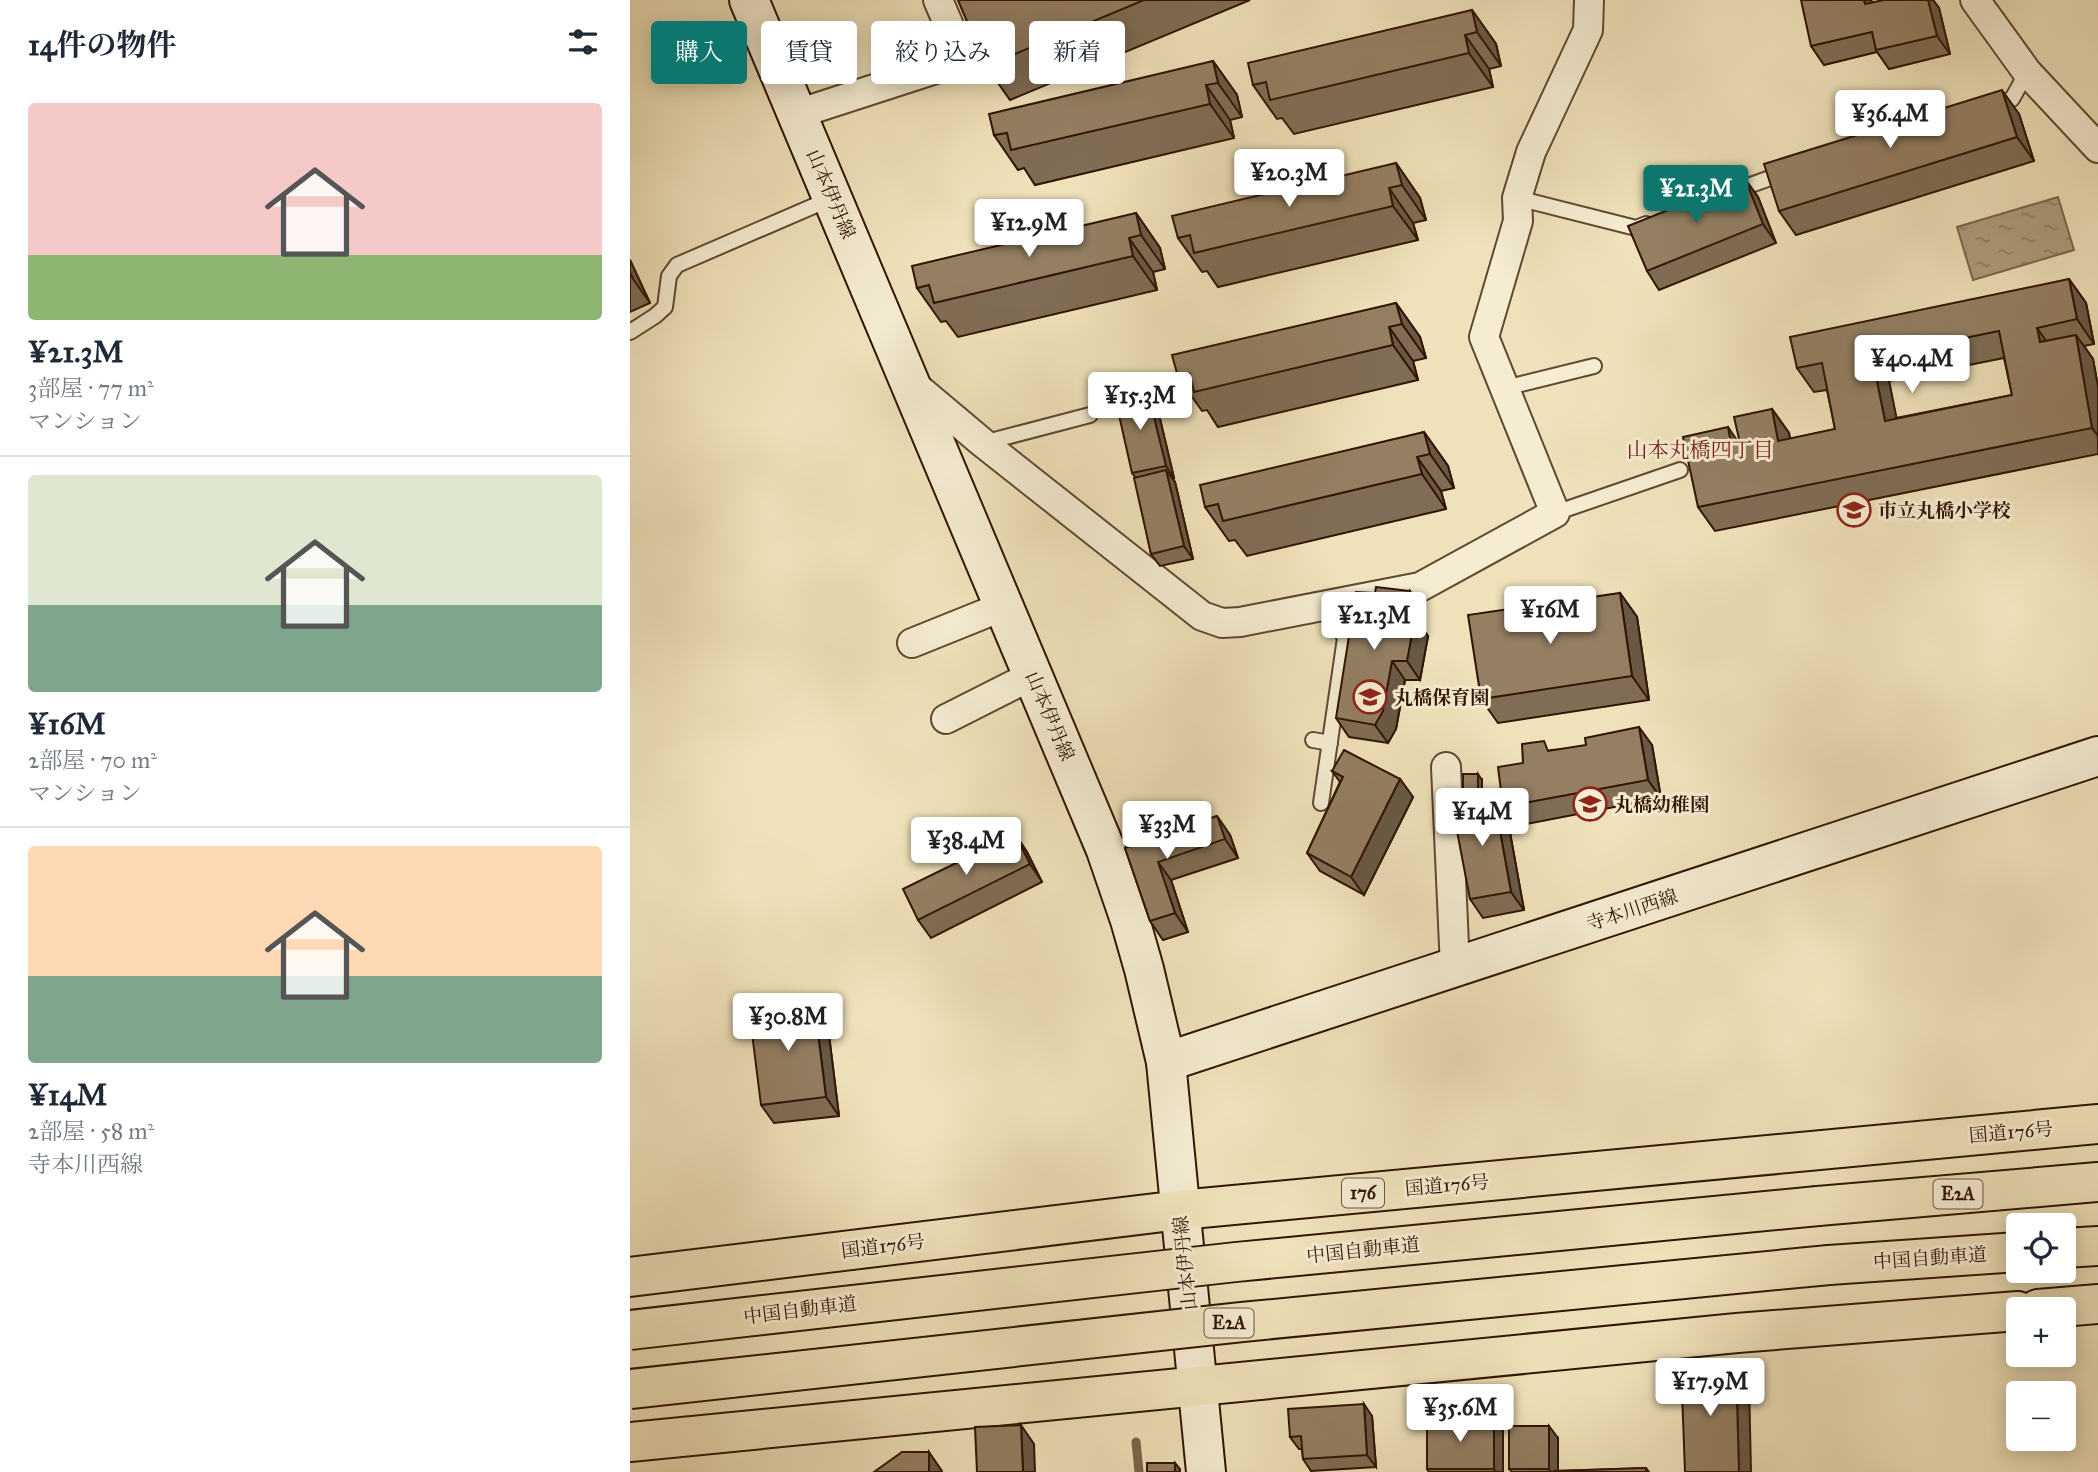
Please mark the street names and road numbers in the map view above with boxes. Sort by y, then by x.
street label: 山本伊丹線 [802,146,860,242]
street label: 山本伊丹線 [1021,668,1079,764]
street label: 寺本川西線 [1583,884,1681,936]
street label: 国道176号 [1968,1117,2054,1147]
street label: 国道176号 [1404,1170,1490,1200]
road number: 176 [1342,1178,1384,1208]
road number: E2A [1934,1180,1982,1209]
street label: 山本伊丹線 [1169,1215,1201,1311]
street label: 国道176号 [840,1229,926,1263]
street label: 中国自動車道 [1305,1233,1421,1267]
street label: 中国自動車道 [1872,1243,1988,1273]
street label: 中国自動車道 [742,1292,858,1328]
road number: E2A [1204,1308,1254,1338]

